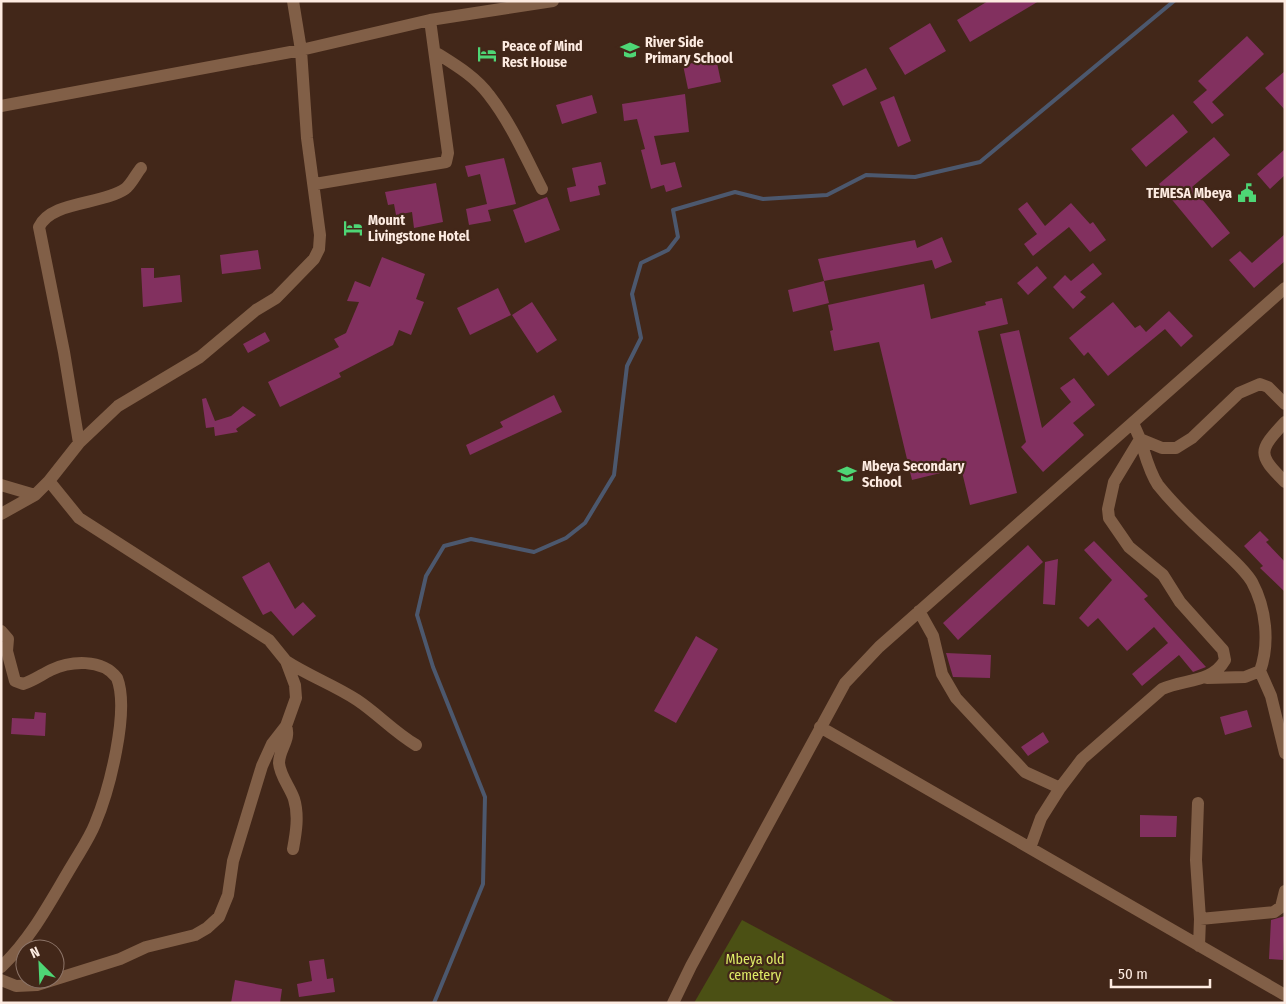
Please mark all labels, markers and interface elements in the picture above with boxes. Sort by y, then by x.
place label: River Side Primary School [645,34,733,67]
place label: Peace of Mind Rest House [502,38,583,71]
school or university icon: River Side Primary School [619,39,641,61]
hotel icon: Peace of Mind Rest House [476,43,498,65]
public building icon: TEMESA Mbeya [1236,182,1258,204]
place label: TEMESA Mbeya [1146,185,1232,202]
place label: Mount Livingstone Hotel [368,212,470,245]
hotel icon: Mount Livingstone Hotel [342,217,364,239]
place label: Mbeya Secondary School [862,458,965,491]
school or university icon: Mbeya Secondary School [836,463,858,485]
north arrow [15,939,65,989]
text: N [28,943,42,962]
park label: Mbeya old cemetery [726,951,784,984]
scale bar [1111,956,1210,988]
text: 50 m [1118,965,1148,983]

